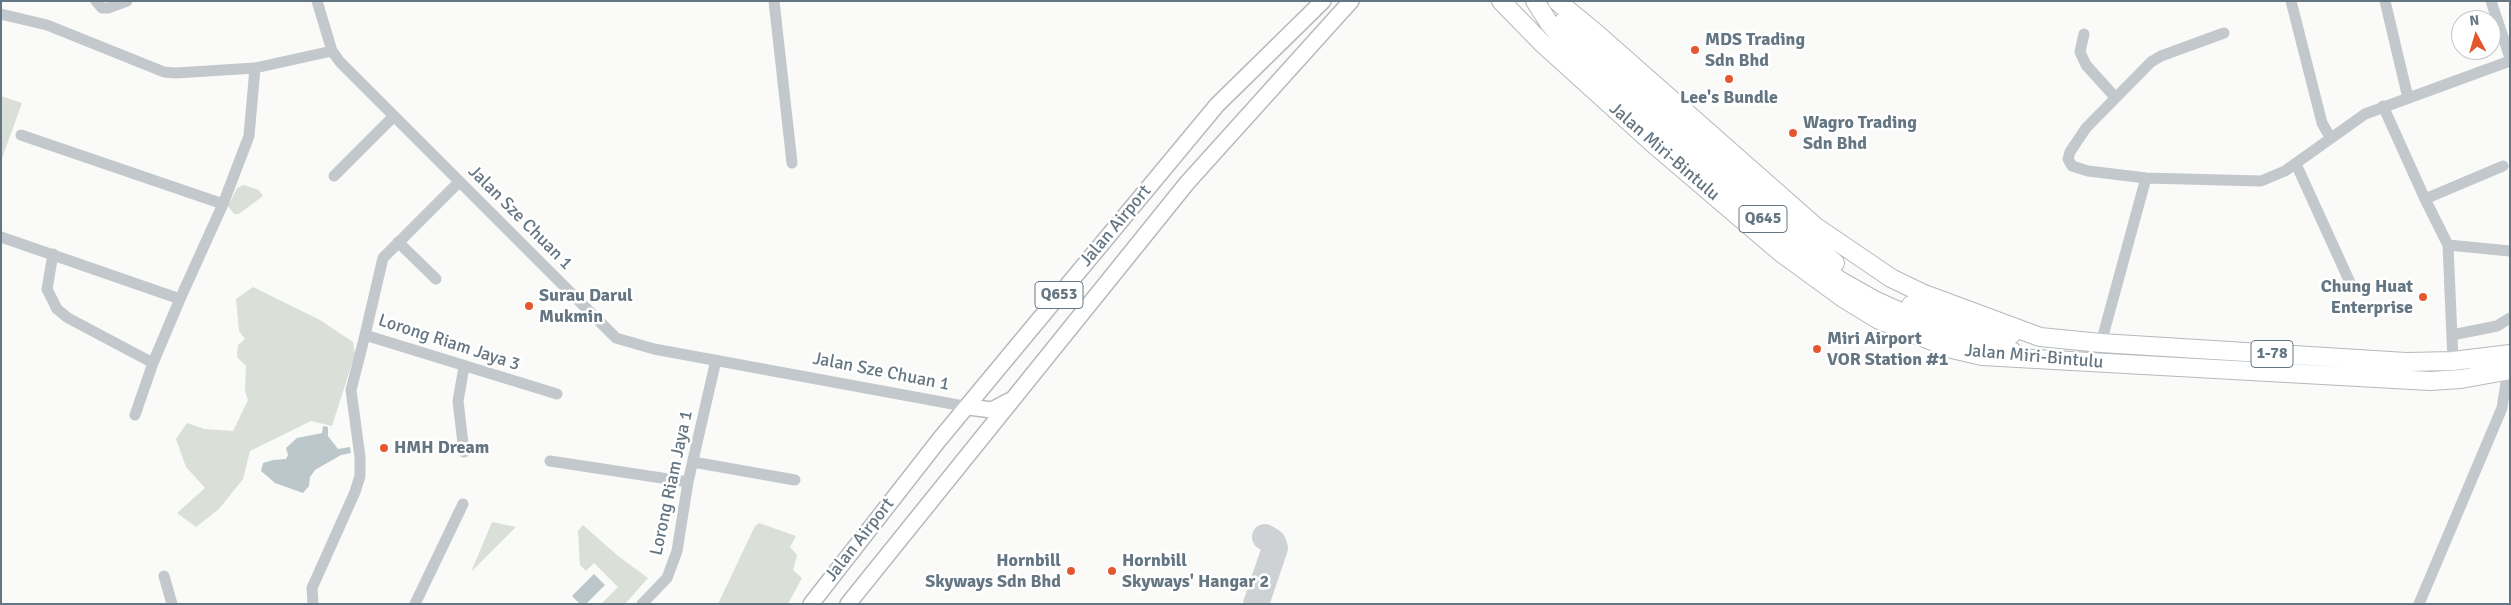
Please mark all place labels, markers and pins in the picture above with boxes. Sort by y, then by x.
place label: MDS Trading Sdn Bhd [1705,29,1805,72]
marker: MDS Trading Sdn Bhd [1689,44,1701,56]
marker: Lee's Bundle [1723,73,1735,85]
place label: Lee's Bundle [1680,87,1778,109]
place label: Wagro Trading Sdn Bhd [1803,112,1917,154]
marker: Wagro Trading Sdn Bhd [1787,127,1799,139]
place label: Chung Huat Enterprise [2321,276,2413,318]
place label: Surau Darul Mukmin [539,285,633,328]
marker: Chung Huat Enterprise [2417,291,2429,303]
marker: Surau Darul Mukmin [523,300,535,312]
place label: Miri Airport VOR Station #1 [1827,328,1949,370]
marker: Miri Airport VOR Station #1 [1811,343,1823,355]
place label: HMH Dream [394,437,489,459]
marker: HMH Dream [378,442,390,454]
place label: Hornbill Skyways Sdn Bhd [925,550,1061,592]
place label: Hornbill Skyways' Hangar 2 [1122,550,1269,592]
marker: Hornbill Skyways Sdn Bhd [1065,565,1077,577]
marker: Hornbill Skyways' Hangar 2 [1106,565,1118,577]

